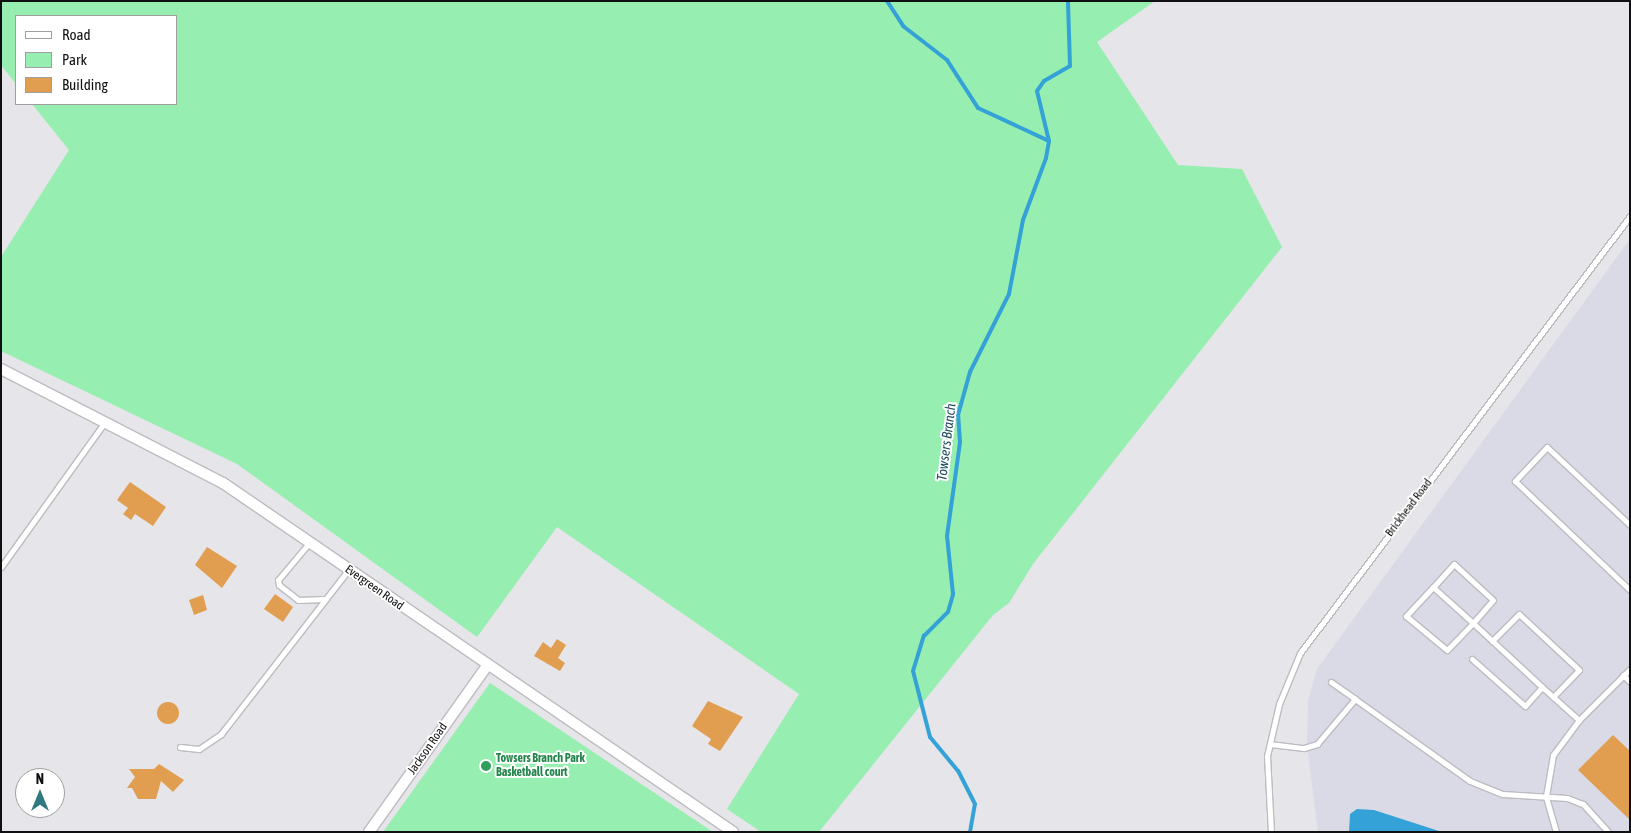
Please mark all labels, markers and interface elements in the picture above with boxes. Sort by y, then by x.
legend [15,15,178,105]
text: Road [62,26,91,43]
text: Park [62,51,87,68]
text: Building [62,76,108,93]
water label: Towsers Branch [933,402,959,482]
street label: Brickhead Road [1383,476,1435,540]
street label: Evergreen Road [342,562,406,614]
street label: Jackson Road [405,721,451,777]
place label: Towsers Branch Park Basketball court [496,752,585,780]
marker: Towsers Branch Park Basketball court [480,760,492,772]
north arrow [15,768,65,818]
text: N [36,771,44,787]

